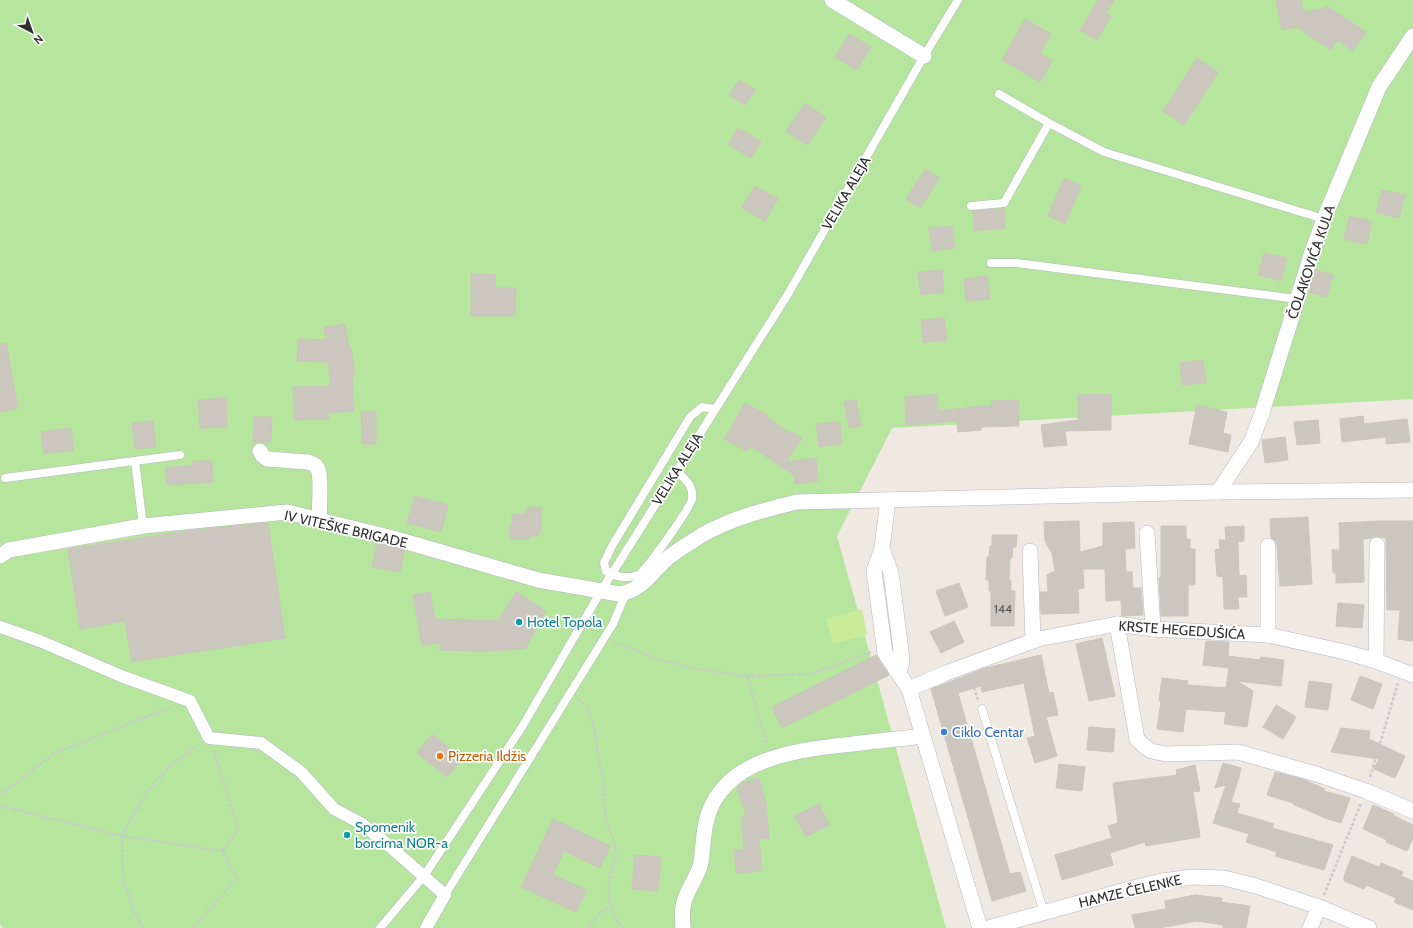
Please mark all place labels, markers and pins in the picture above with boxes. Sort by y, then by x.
place label: Hotel Topola [527,613,602,631]
marker: Hotel Topola [514,617,524,627]
place label: Ciklo Centar [952,723,1024,741]
marker: Ciklo Centar [939,727,949,737]
place label: Pizzeria Ildžis [448,747,526,765]
marker: Pizzeria Ildžis [435,751,445,761]
place label: Spomenik borcima NOR-a [355,818,448,852]
marker: Spomenik borcima NOR-a [342,830,352,840]

